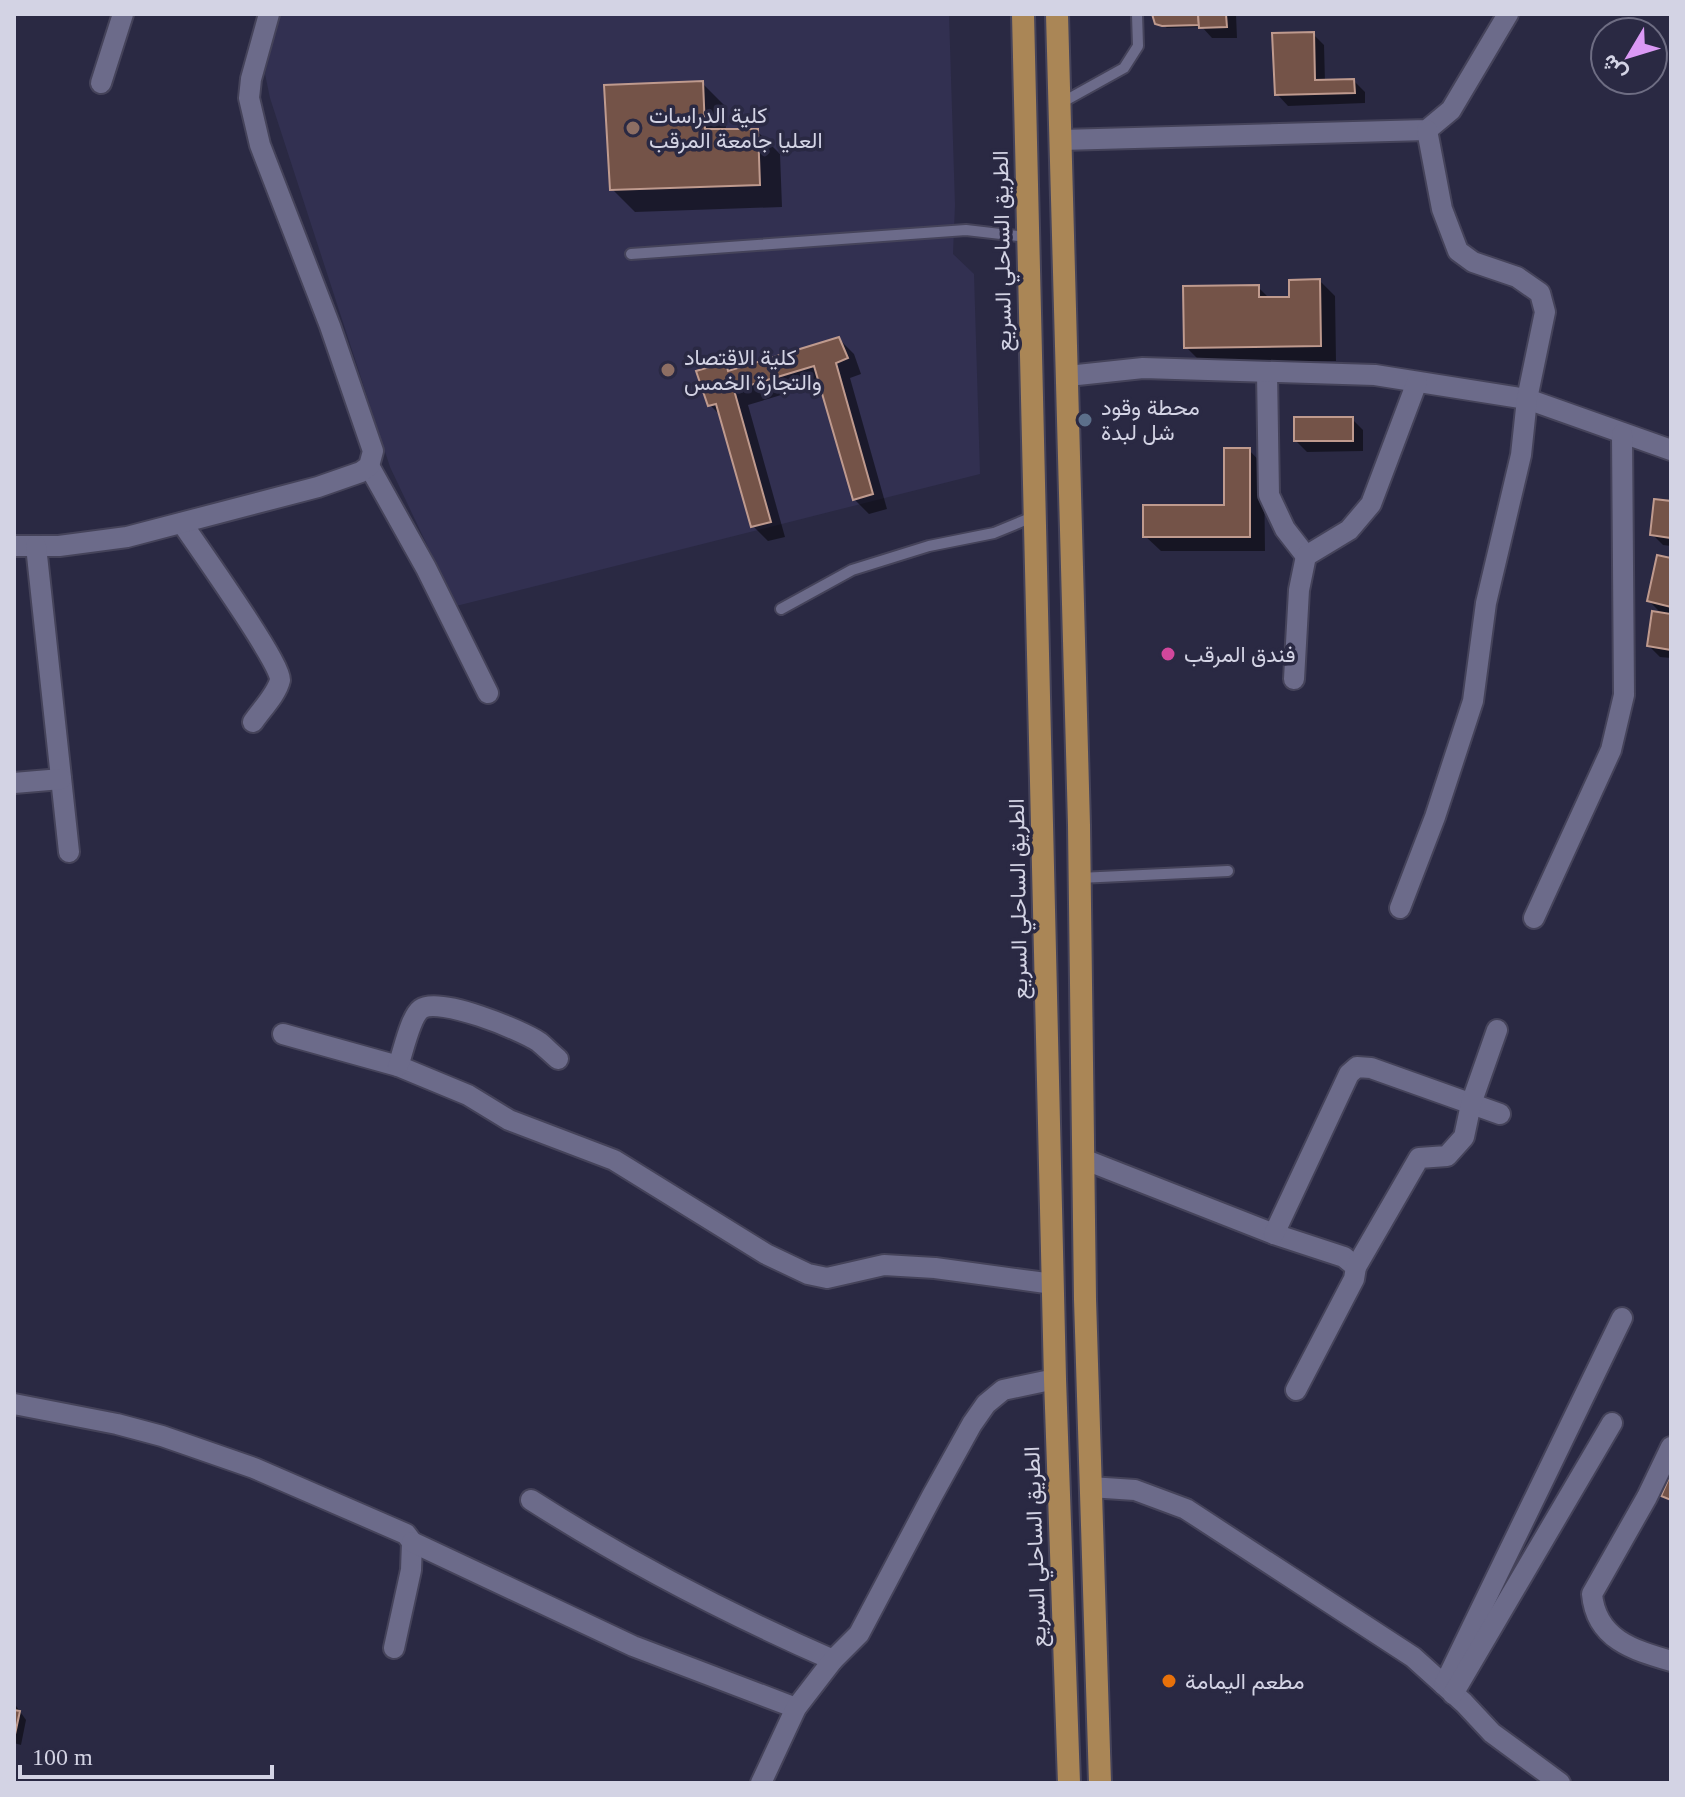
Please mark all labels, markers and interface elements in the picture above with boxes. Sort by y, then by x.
north arrow [1589,16,1669,96]
text: ش [1596,49,1632,86]
place label: كلية الدراسات العليا جامعة المرقب [649,103,823,154]
marker: كلية الدراسات العليا جامعة المرقب [624,119,642,137]
street label: الطريق الساحلي السريع [988,150,1022,352]
place label: كلية الاقتصاد والتجارة الخمس [684,345,822,396]
marker: كلية الاقتصاد والتجارة الخمس [659,361,677,379]
place label: محطة وقود شل لبدة [1101,395,1200,445]
marker: محطة وقود شل لبدة [1076,411,1094,429]
place label: فندق المرقب [1184,642,1295,668]
marker: فندق المرقب [1159,645,1177,663]
street label: الطريق الساحلي السريع [1004,798,1038,1000]
street label: الطريق الساحلي السريع [1019,1446,1057,1648]
place label: مطعم اليمامة [1185,1669,1305,1696]
marker: مطعم اليمامة [1160,1672,1178,1690]
scale bar [20,1729,272,1779]
text: 100 m [32,1744,93,1770]

